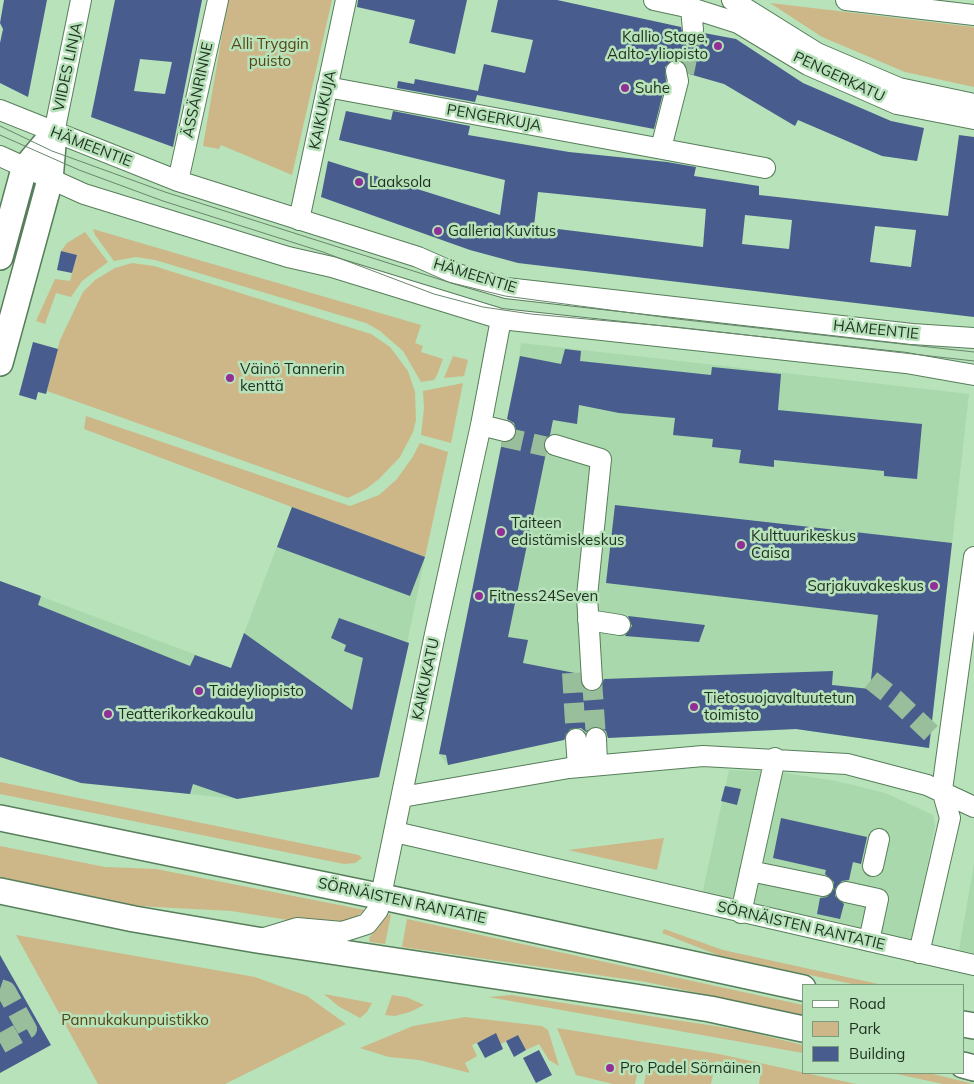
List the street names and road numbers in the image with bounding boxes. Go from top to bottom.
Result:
street label: VIIDES LINJA [50,21,86,113]
street label: ÄSSÄNRINNE [179,41,217,139]
street label: PENGERKATU [790,48,888,106]
street label: KAIKUKUJA [306,69,340,151]
street label: PENGERKUJA [445,101,543,135]
street label: HÄMEENTIE [48,123,134,171]
street label: HÄMEENTIE [431,255,519,297]
street label: HÄMEENTIE [832,317,920,343]
street label: KAIKUKATU [409,636,443,722]
street label: SÖRNÄISTEN RANTATIE [316,874,488,928]
street label: SÖRNÄISTEN RANTATIE [715,898,887,954]

